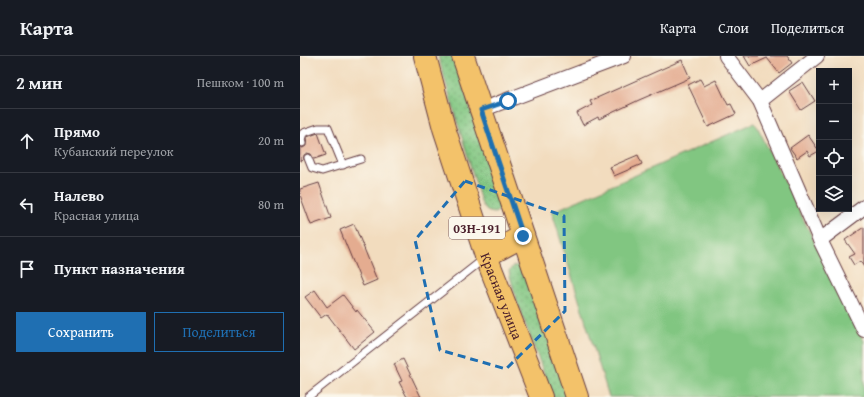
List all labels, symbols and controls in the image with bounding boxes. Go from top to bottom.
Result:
text: Карта [20,14,73,42]
text: Карта [660,18,696,38]
text: Слои [718,18,749,38]
text: Поделиться [771,18,844,38]
map controls [816,68,852,212]
button: + [816,68,852,104]
text: 2 мин [16,70,62,95]
text: Пешком · 100 m [197,73,284,92]
route start [499,92,517,110]
button: − [816,104,852,140]
text: Прямо [54,121,100,142]
icon: ahead [16,130,38,152]
text: 20 m [258,131,284,150]
button: locate [816,140,852,176]
text: Кубанский переулок [54,142,174,161]
button: layers [816,176,852,212]
text: Налево [54,185,104,206]
icon: left [16,194,38,216]
text: 80 m [258,195,284,214]
text: Красная улица [54,206,139,225]
road number: 03Н-191 [449,217,505,239]
route end [514,227,532,245]
street label: Красная улица [476,249,528,343]
icon: arrive [16,258,38,280]
text: Пункт назначения [54,258,185,279]
button: Сохранить [16,312,146,352]
button: Поделиться [154,312,284,352]

